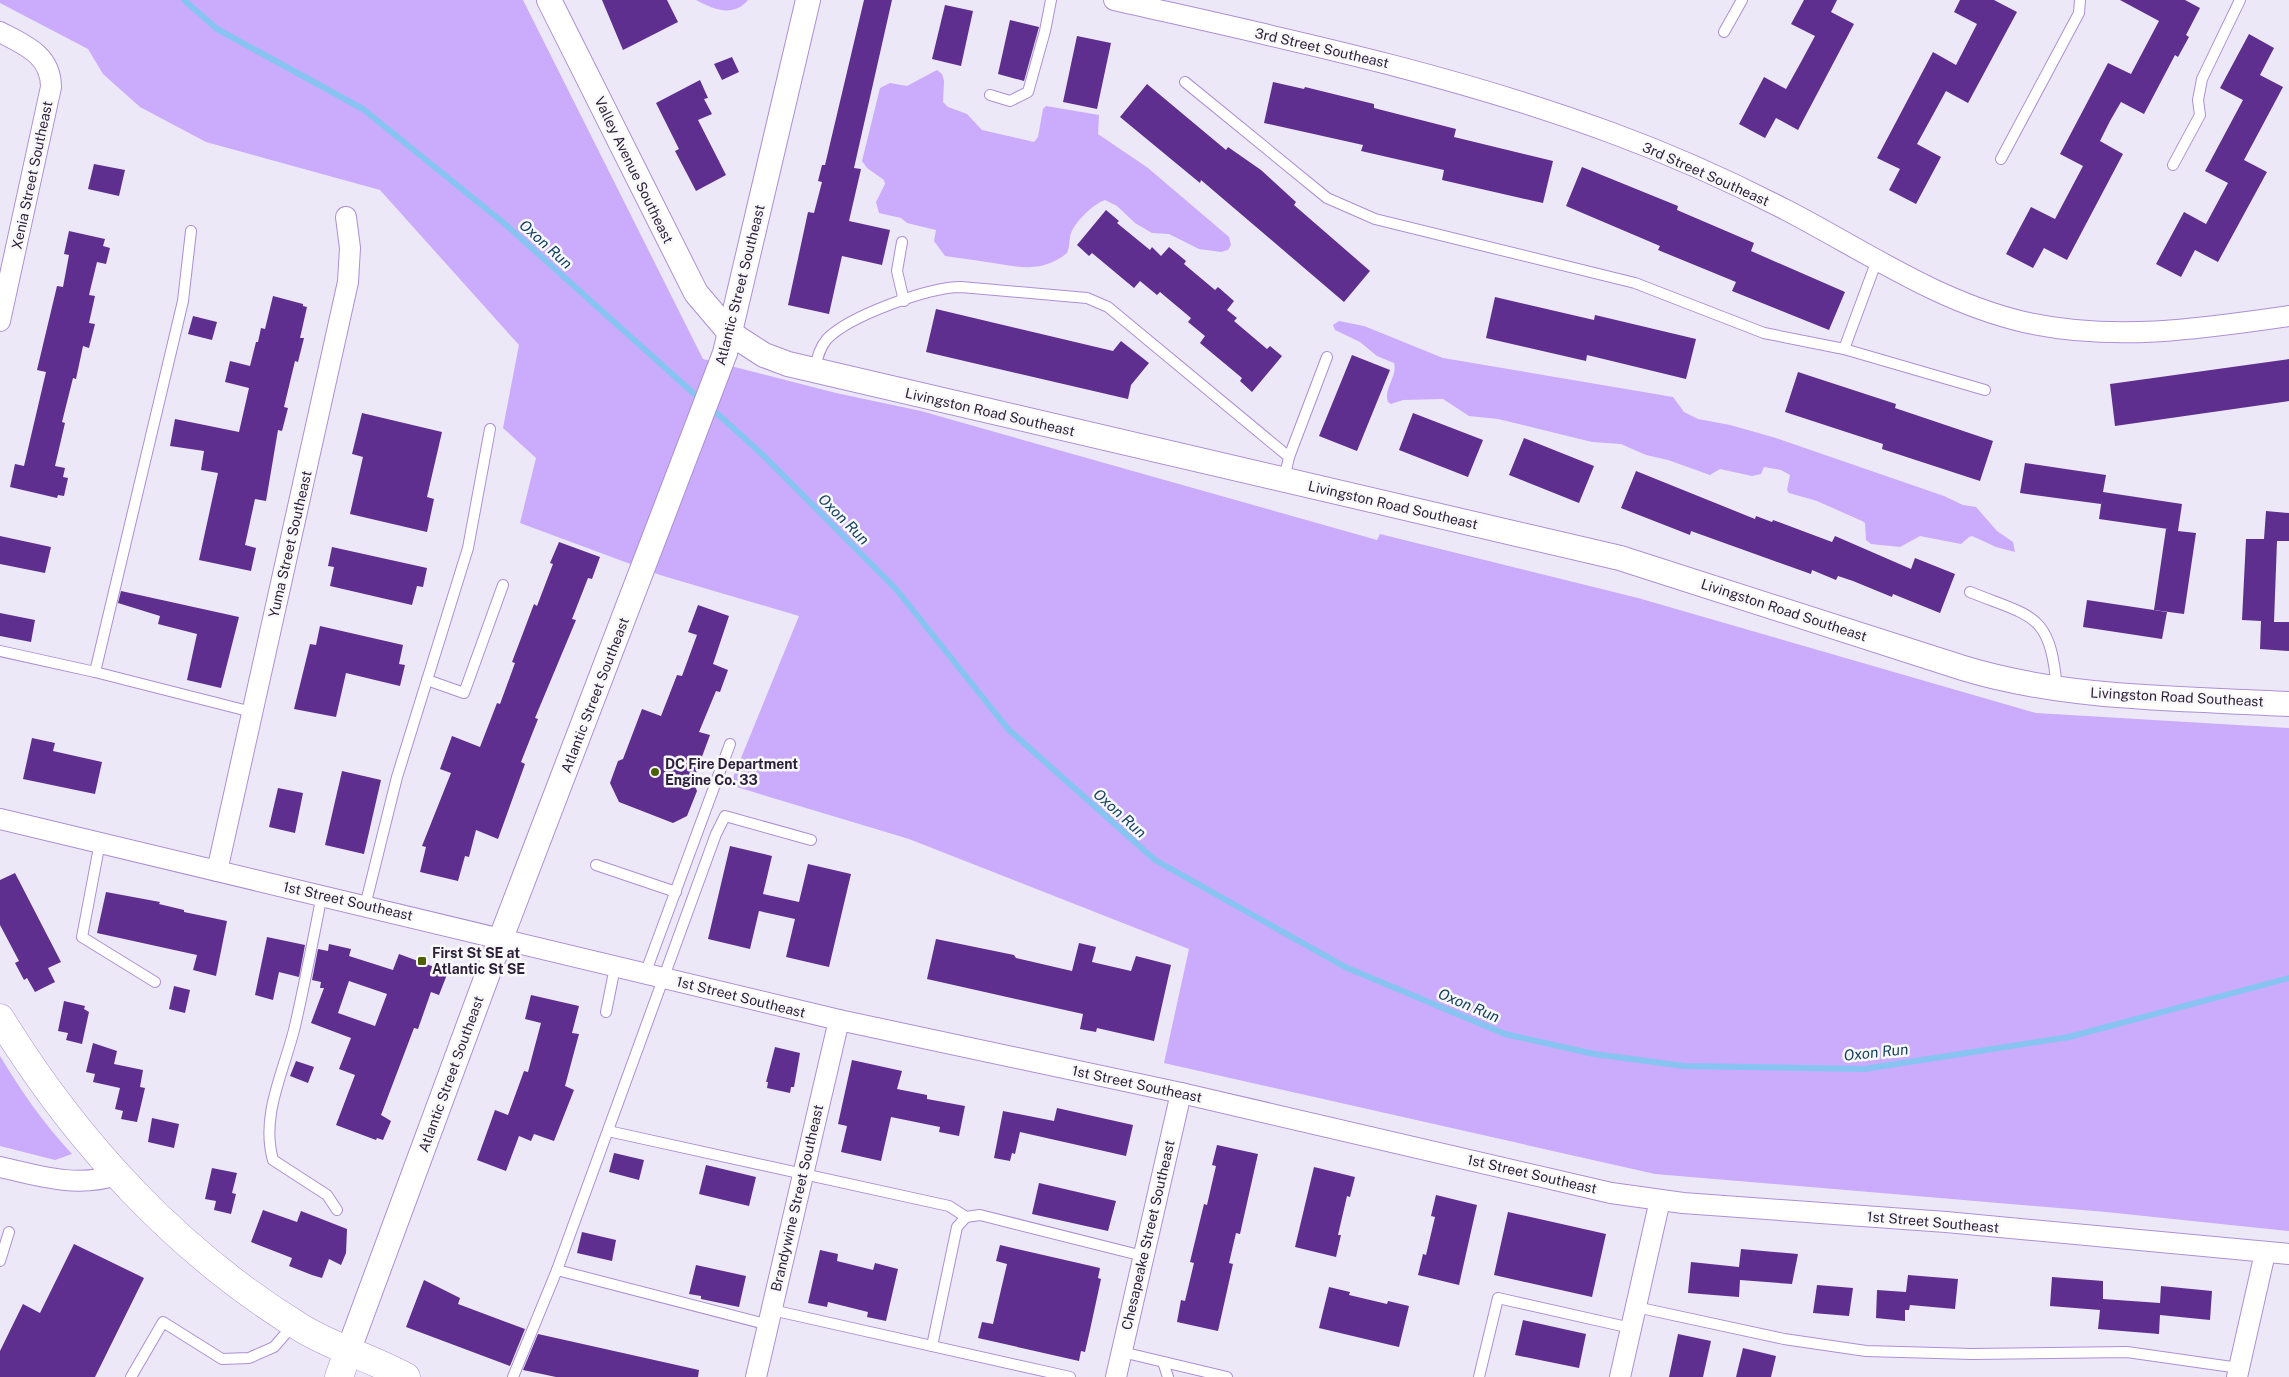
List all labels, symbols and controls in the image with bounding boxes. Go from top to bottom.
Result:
street label: 3rd Street Southeast [1253,25,1391,71]
street label: Valley Avenue Southeast [591,94,677,246]
street label: Xenia Street Southeast [8,99,56,251]
street label: 3rd Street Southeast [1640,139,1772,209]
street label: Atlantic Street Southeast [712,203,768,367]
water label: Oxon Run [516,216,576,272]
street label: Livingston Road Southeast [904,385,1076,439]
street label: Yuma Street Southeast [265,469,315,619]
street label: Livingston Road Southeast [1307,478,1479,532]
water label: Oxon Run [815,490,873,548]
street label: Livingston Road Southeast [1699,576,1869,644]
street label: Atlantic Street Southeast [558,615,632,775]
street label: Livingston Road Southeast [2090,684,2264,710]
place label: DC Fire Department Engine Co. 33 [665,756,798,788]
marker: DC Fire Department Engine Co. 33 [649,766,661,778]
water label: Oxon Run [1090,785,1150,841]
street label: 1st Street Southeast [282,878,414,924]
place label: First St SE at Atlantic St SE [432,945,525,977]
marker: First St SE at Atlantic St SE [416,955,428,967]
street label: 1st Street Southeast [675,973,807,1021]
water label: Oxon Run [1436,985,1502,1025]
street label: Atlantic Street Southeast [415,994,487,1154]
water label: Oxon Run [1843,1040,1909,1064]
street label: 1st Street Southeast [1071,1062,1203,1106]
street label: Brandywine Street Southeast [768,1103,826,1293]
street label: Chesapeake Street Southeast [1118,1139,1178,1331]
street label: 1st Street Southeast [1466,1151,1598,1197]
street label: 1st Street Southeast [1866,1208,2000,1236]

